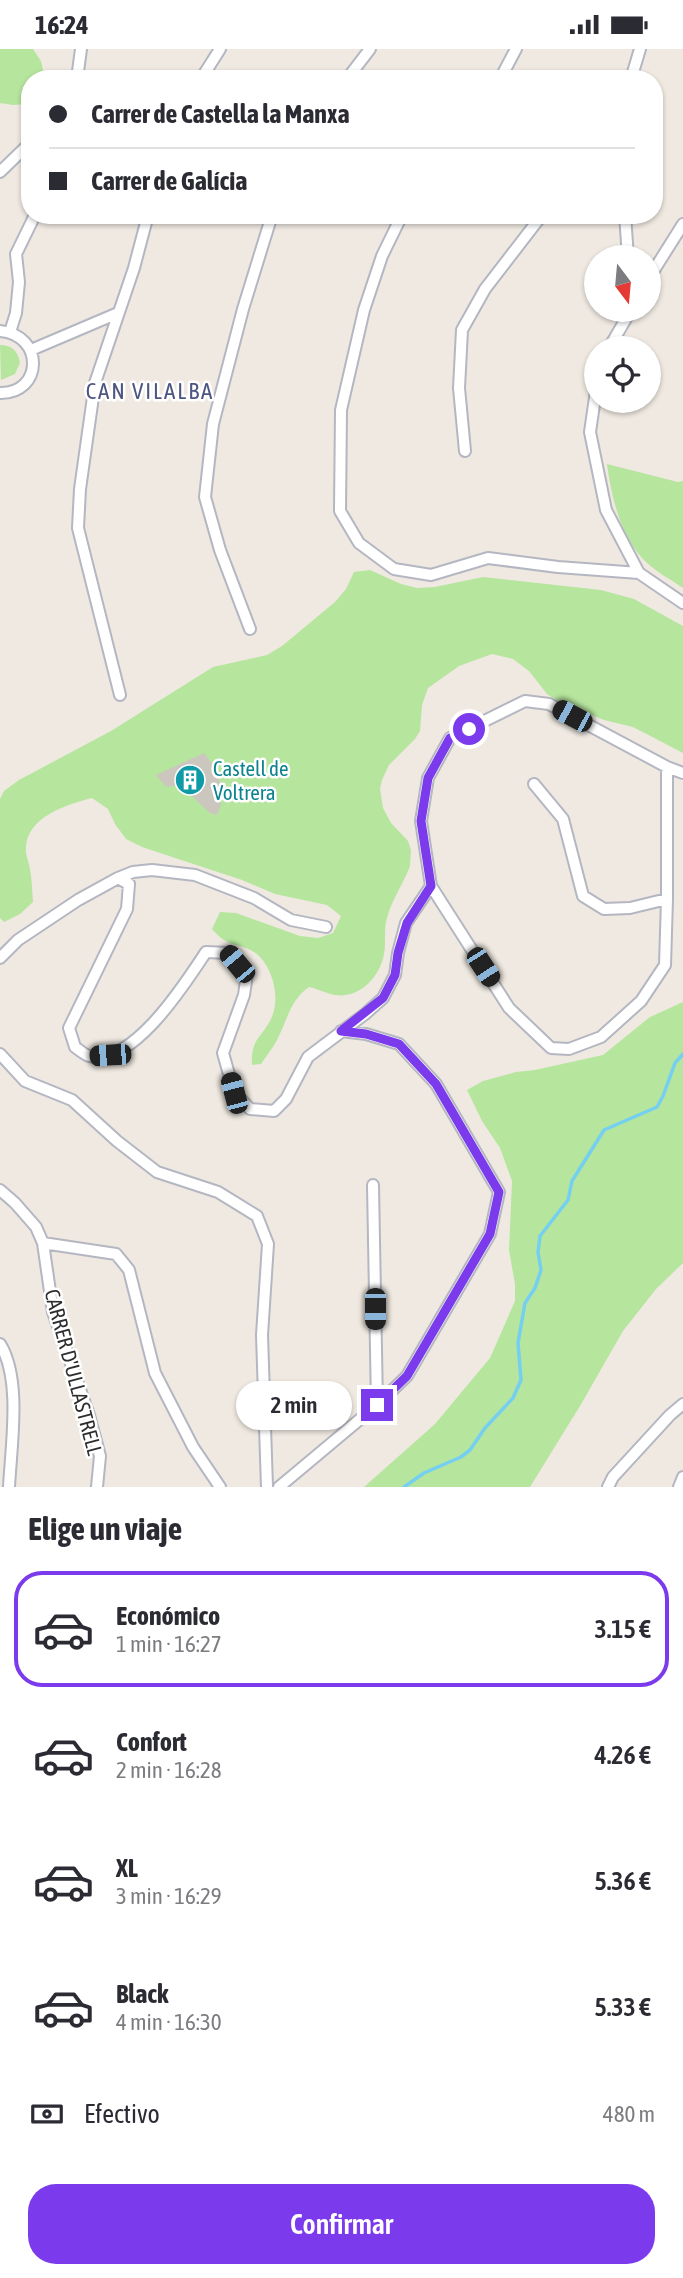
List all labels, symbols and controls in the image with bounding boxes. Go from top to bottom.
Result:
text: 16:24 [35,10,89,40]
text: Carrer de Castella la Manxa [91,99,350,129]
text: Carrer de Galícia [91,166,247,196]
north arrow [584,245,662,322]
map controls [584,245,661,413]
button: locate [584,336,661,413]
district label: CAN VILALBA [86,378,214,404]
car [549,697,596,735]
route start [453,713,485,745]
place label: Castell de Voltrera [213,756,289,804]
building icon: Castell de Voltrera [173,763,207,797]
car [216,941,259,987]
car [463,944,504,990]
car [89,1043,132,1067]
car [219,1070,250,1116]
street label: CARRER D'ULLASTRELL [40,1286,108,1458]
car [365,1288,386,1330]
callout: 2 min [237,1381,352,1429]
route end [361,1389,393,1421]
text: 2 min [271,1392,317,1418]
text: Elige un viaje [28,1510,182,1547]
icon: car [32,1598,95,1661]
text: Económico [116,1601,220,1631]
text: 3.15 € [594,1614,651,1644]
text: 1 min · 16:27 [116,1631,222,1657]
icon: car [32,1724,95,1787]
text: Confort [116,1727,187,1757]
text: 4.26 € [594,1740,651,1770]
text: 2 min · 16:28 [116,1757,222,1783]
icon: car [32,1850,95,1913]
text: XL [116,1853,138,1883]
text: 5.36 € [594,1866,651,1896]
text: 3 min · 16:29 [116,1883,222,1909]
icon: car [32,1976,95,2039]
text: Black [116,1979,168,2009]
text: 5.33 € [594,1992,651,2022]
text: 4 min · 16:30 [116,2009,222,2035]
icon: cash [28,2095,66,2133]
text: Efectivo [84,2099,160,2129]
text: 480 m [603,2101,655,2127]
button: Confirmar [28,2184,655,2264]

